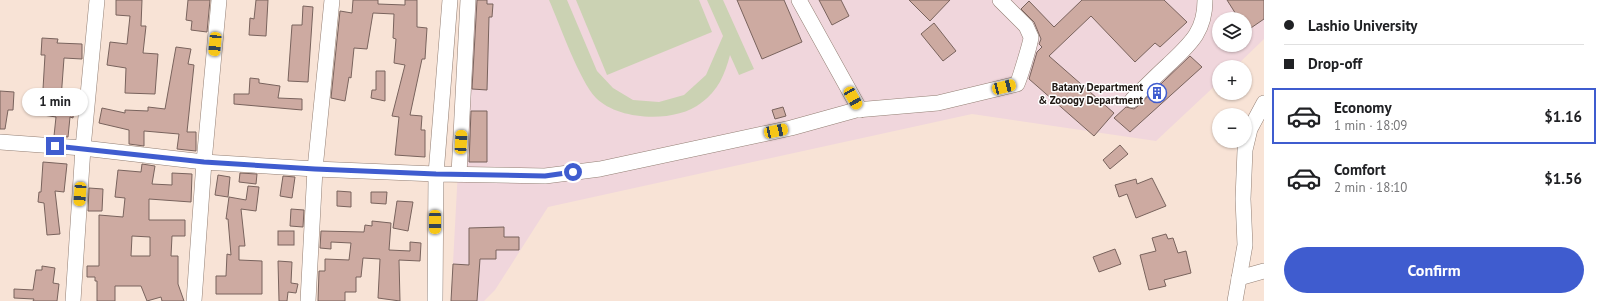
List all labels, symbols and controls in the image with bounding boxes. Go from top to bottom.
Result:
map controls [1212,12,1252,148]
button: layers [1212,12,1252,52]
text: Lashio University [1308,16,1418,35]
car [208,32,222,56]
text: Drop-off [1308,54,1362,73]
button: + [1212,60,1252,100]
car [991,78,1017,96]
place label: Batany Department & Zooogy Department [1038,80,1143,107]
building icon: Batany Department & Zooogy Department [1146,82,1168,104]
car [842,85,864,111]
callout: 1 min [22,88,88,116]
text: 1 min [39,93,71,110]
icon: car [1286,98,1322,134]
text: Economy [1334,98,1392,117]
text: $1.16 [1544,107,1582,126]
button: − [1212,108,1252,148]
text: 1 min · 18:09 [1334,117,1407,134]
car [763,123,789,139]
car [454,130,468,154]
route end [46,137,64,155]
icon: car [1286,160,1322,196]
text: Comfort [1334,160,1386,179]
route start [564,163,582,181]
text: $1.56 [1544,169,1582,188]
text: 2 min · 18:10 [1334,179,1407,196]
car [73,182,87,206]
car [429,210,441,234]
button: Confirm [1284,247,1584,293]

